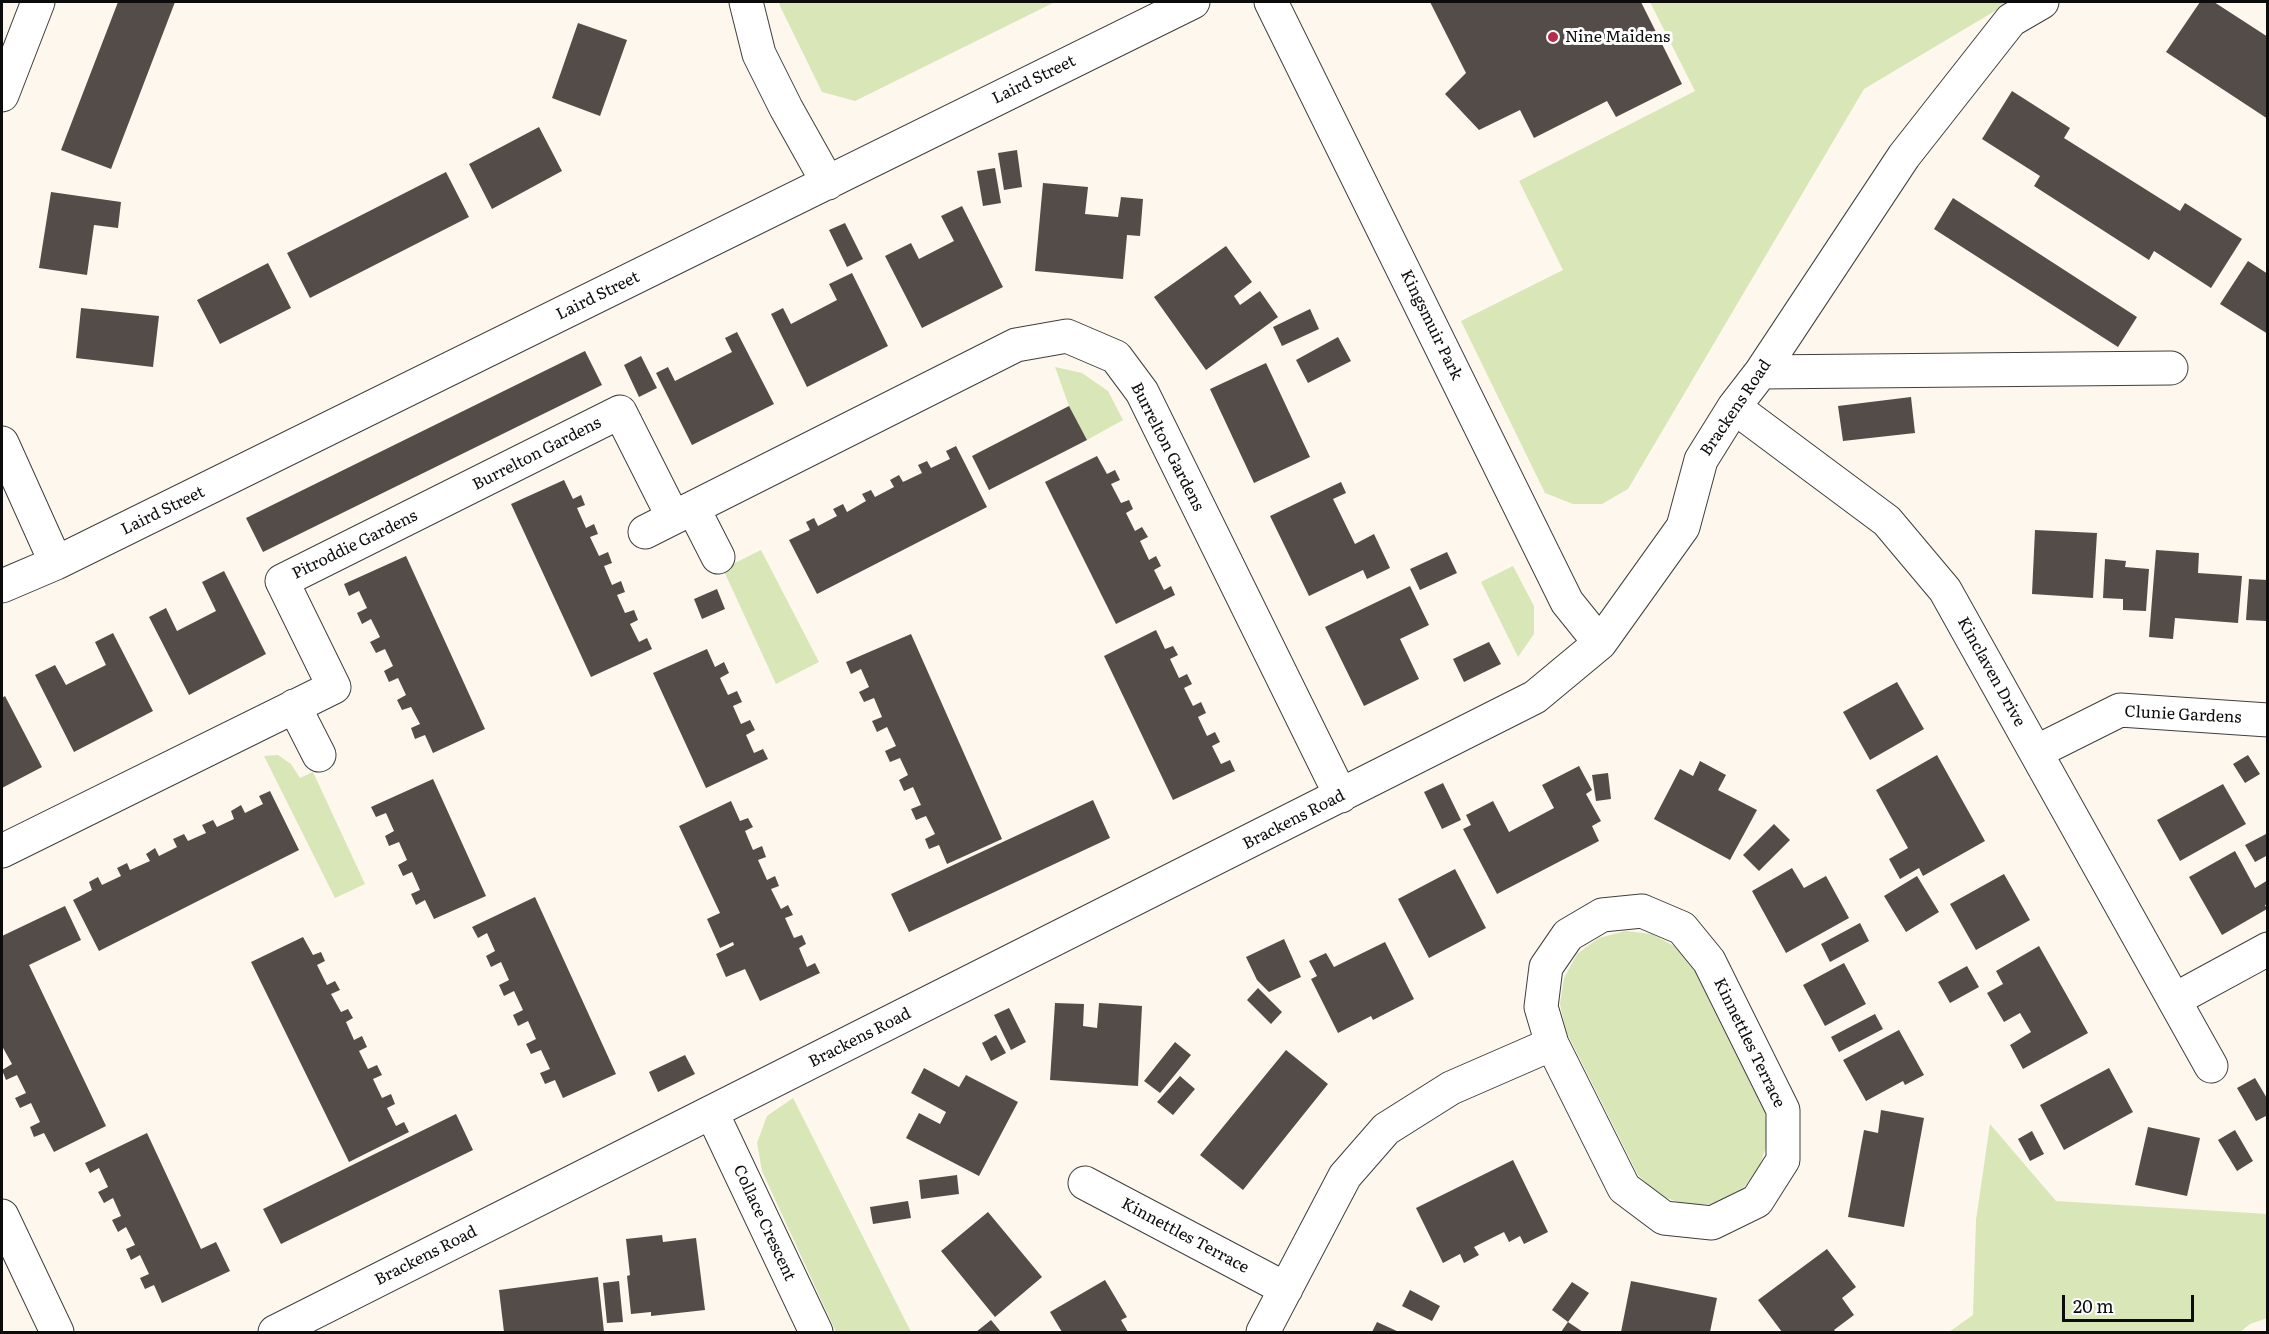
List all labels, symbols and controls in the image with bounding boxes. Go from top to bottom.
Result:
place label: Nine Maidens [1565,27,1670,47]
marker: Nine Maidens [1546,30,1560,44]
street label: Laird Street [989,52,1079,108]
street label: Kingsmuir Park [1396,267,1466,383]
street label: Laird Street [553,268,643,324]
street label: Brackens Road [1697,356,1775,460]
street label: Burrelton Gardens [1126,380,1208,514]
street label: Burrelton Gardens [470,413,604,495]
street label: Laird Street [118,483,208,539]
street label: Pitroddie Gardens [289,506,421,584]
street label: Kinclaven Drive [1953,614,2029,730]
street label: Clunie Gardens [2124,702,2242,728]
street label: Brackens Road [1240,786,1348,854]
street label: Kinnettles Terrace [1709,975,1789,1111]
street label: Brackens Road [806,1004,914,1072]
street label: Collace Crescent [729,1162,799,1284]
street label: Kinnettles Terrace [1118,1194,1252,1278]
street label: Brackens Road [372,1222,480,1290]
scale bar [2065,1283,2197,1321]
text: 20 m [2073,1292,2114,1319]

